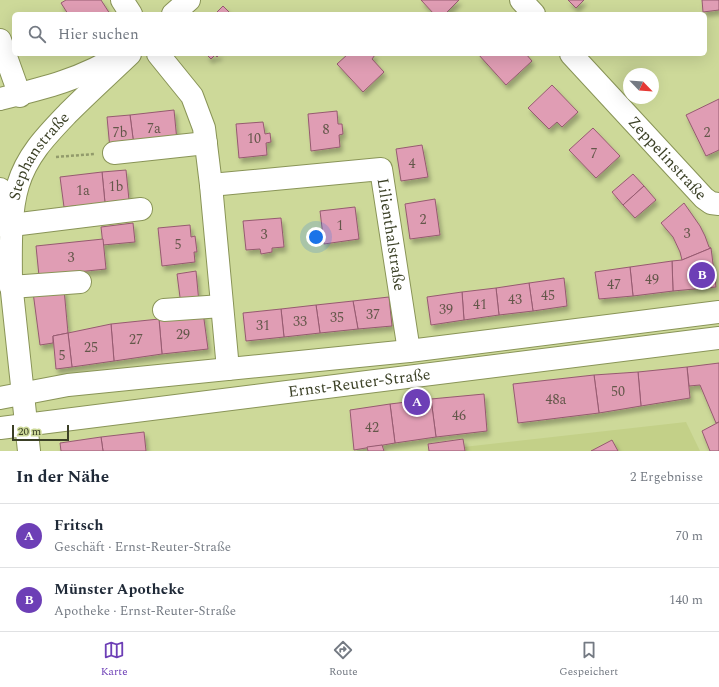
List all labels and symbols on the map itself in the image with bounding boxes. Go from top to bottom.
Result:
north arrow [623,68,659,104]
street label: Stephanstraße [3,106,75,203]
street label: Zeppelinstraße [622,111,713,206]
house number: 7a [147,118,161,139]
house number: 8 [323,119,330,140]
house number: 7b [113,122,128,143]
house number: 2 [704,122,711,143]
house number: 10 [247,128,261,149]
house number: 7 [591,143,598,164]
house number: 4 [409,153,416,174]
house number: 1b [109,176,124,197]
street label: Lilienthalstraße [371,176,412,292]
house number: 1a [76,180,90,201]
house number: 2 [420,209,427,230]
house number: 1 [337,215,344,236]
house number: 3 [684,223,691,244]
house number: 3 [261,224,268,245]
your location [306,227,326,247]
house number: 5 [175,234,182,255]
house number: 3 [68,247,75,268]
pin: B [689,260,715,290]
house number: 49 [645,269,659,290]
house number: 47 [607,274,621,295]
house number: 45 [541,285,555,306]
house number: 43 [508,289,522,310]
house number: 41 [473,294,487,315]
house number: 39 [439,299,453,320]
house number: 37 [366,304,380,325]
house number: 35 [330,307,344,328]
house number: 33 [293,311,307,332]
house number: 31 [256,315,270,336]
house number: 29 [176,324,190,345]
house number: 27 [129,329,143,350]
house number: 25 [84,337,98,358]
house number: 5 [59,345,66,366]
street label: Ernst-Reuter-Straße [287,362,432,404]
house number: 50 [611,381,625,402]
pin: A [404,387,430,417]
house number: 48a [546,389,567,410]
house number: 46 [452,405,466,426]
house number: 42 [365,417,379,438]
scale bar [12,423,69,442]

